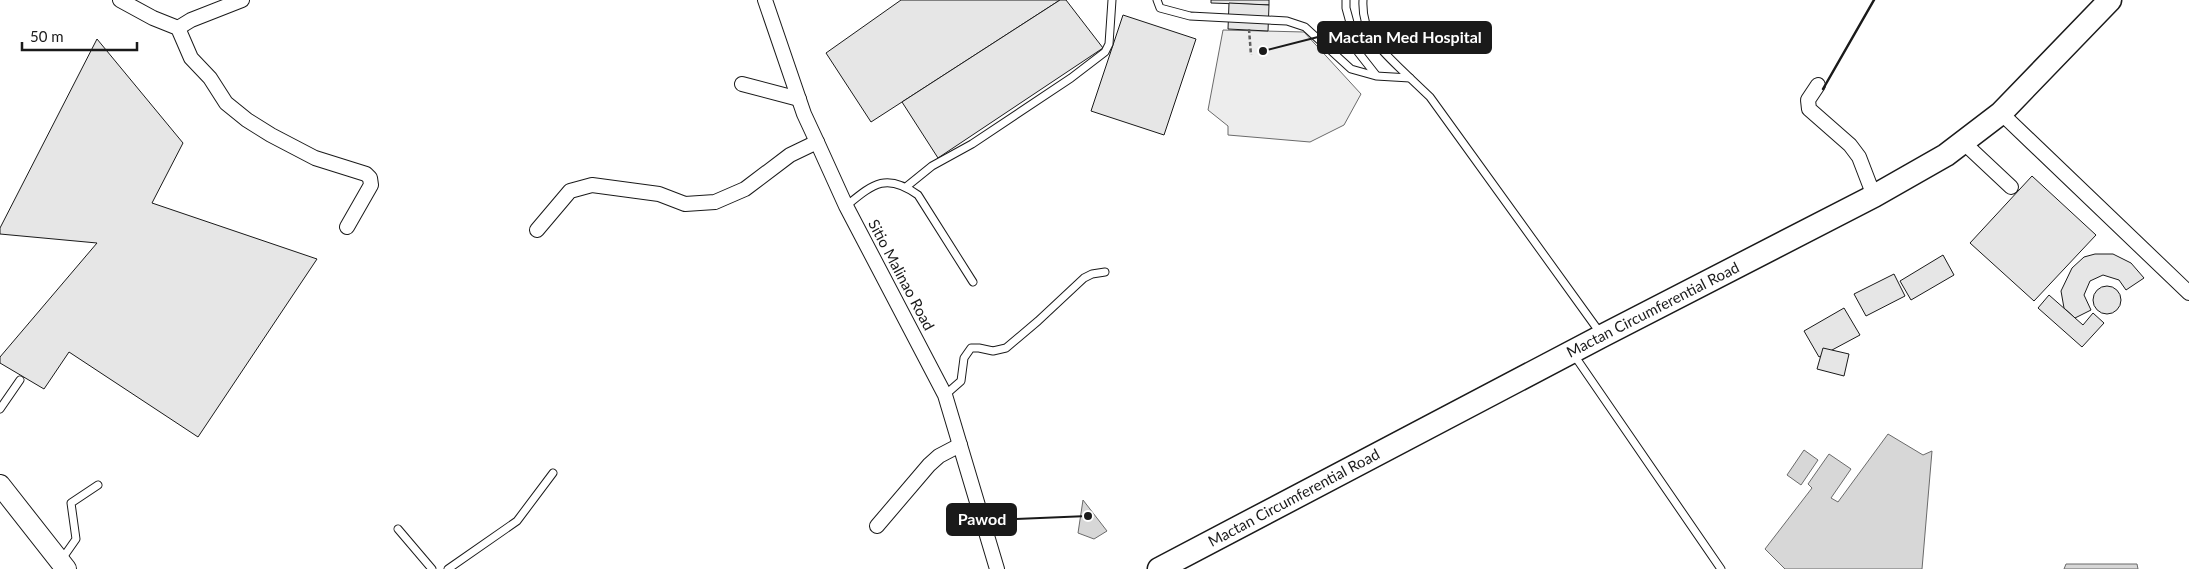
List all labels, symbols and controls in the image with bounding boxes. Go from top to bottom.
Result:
scale bar [22,20,138,52]
callout: Mactan Med Hospital [1318,22,1491,53]
text: 50 m [30,27,64,45]
text: Mactan Med Hospital [1328,27,1482,46]
street label: Sitio Malinao Road [865,216,939,333]
street label: Mactan Circumferential Road [1563,258,1742,361]
street label: Mactan Circumferential Road [1205,444,1382,550]
callout: Pawod [947,504,1016,535]
text: Pawod [958,509,1006,528]

